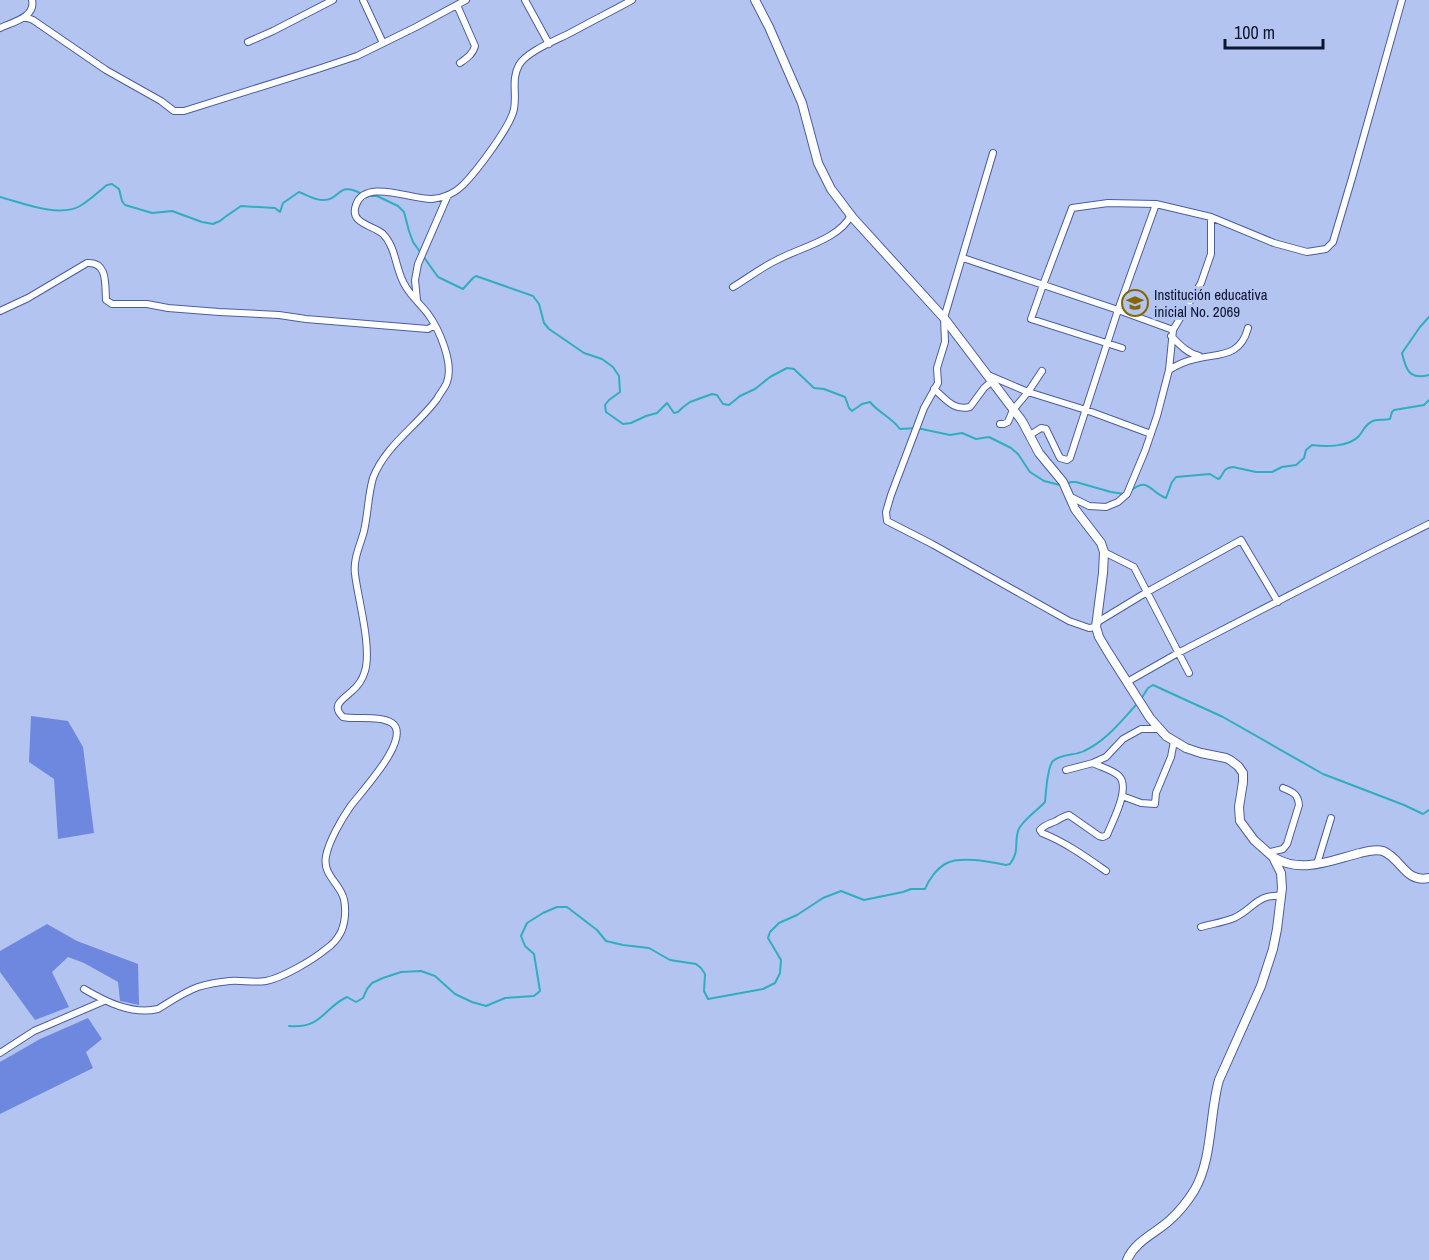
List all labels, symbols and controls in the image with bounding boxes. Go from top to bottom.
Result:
scale bar [1225,12,1322,50]
text: 100 m [1234,20,1275,45]
place label: Institución educativa inicial No. 2069 [1154,284,1268,322]
school or university icon: Institución educativa inicial No. 2069 [1120,288,1150,318]

